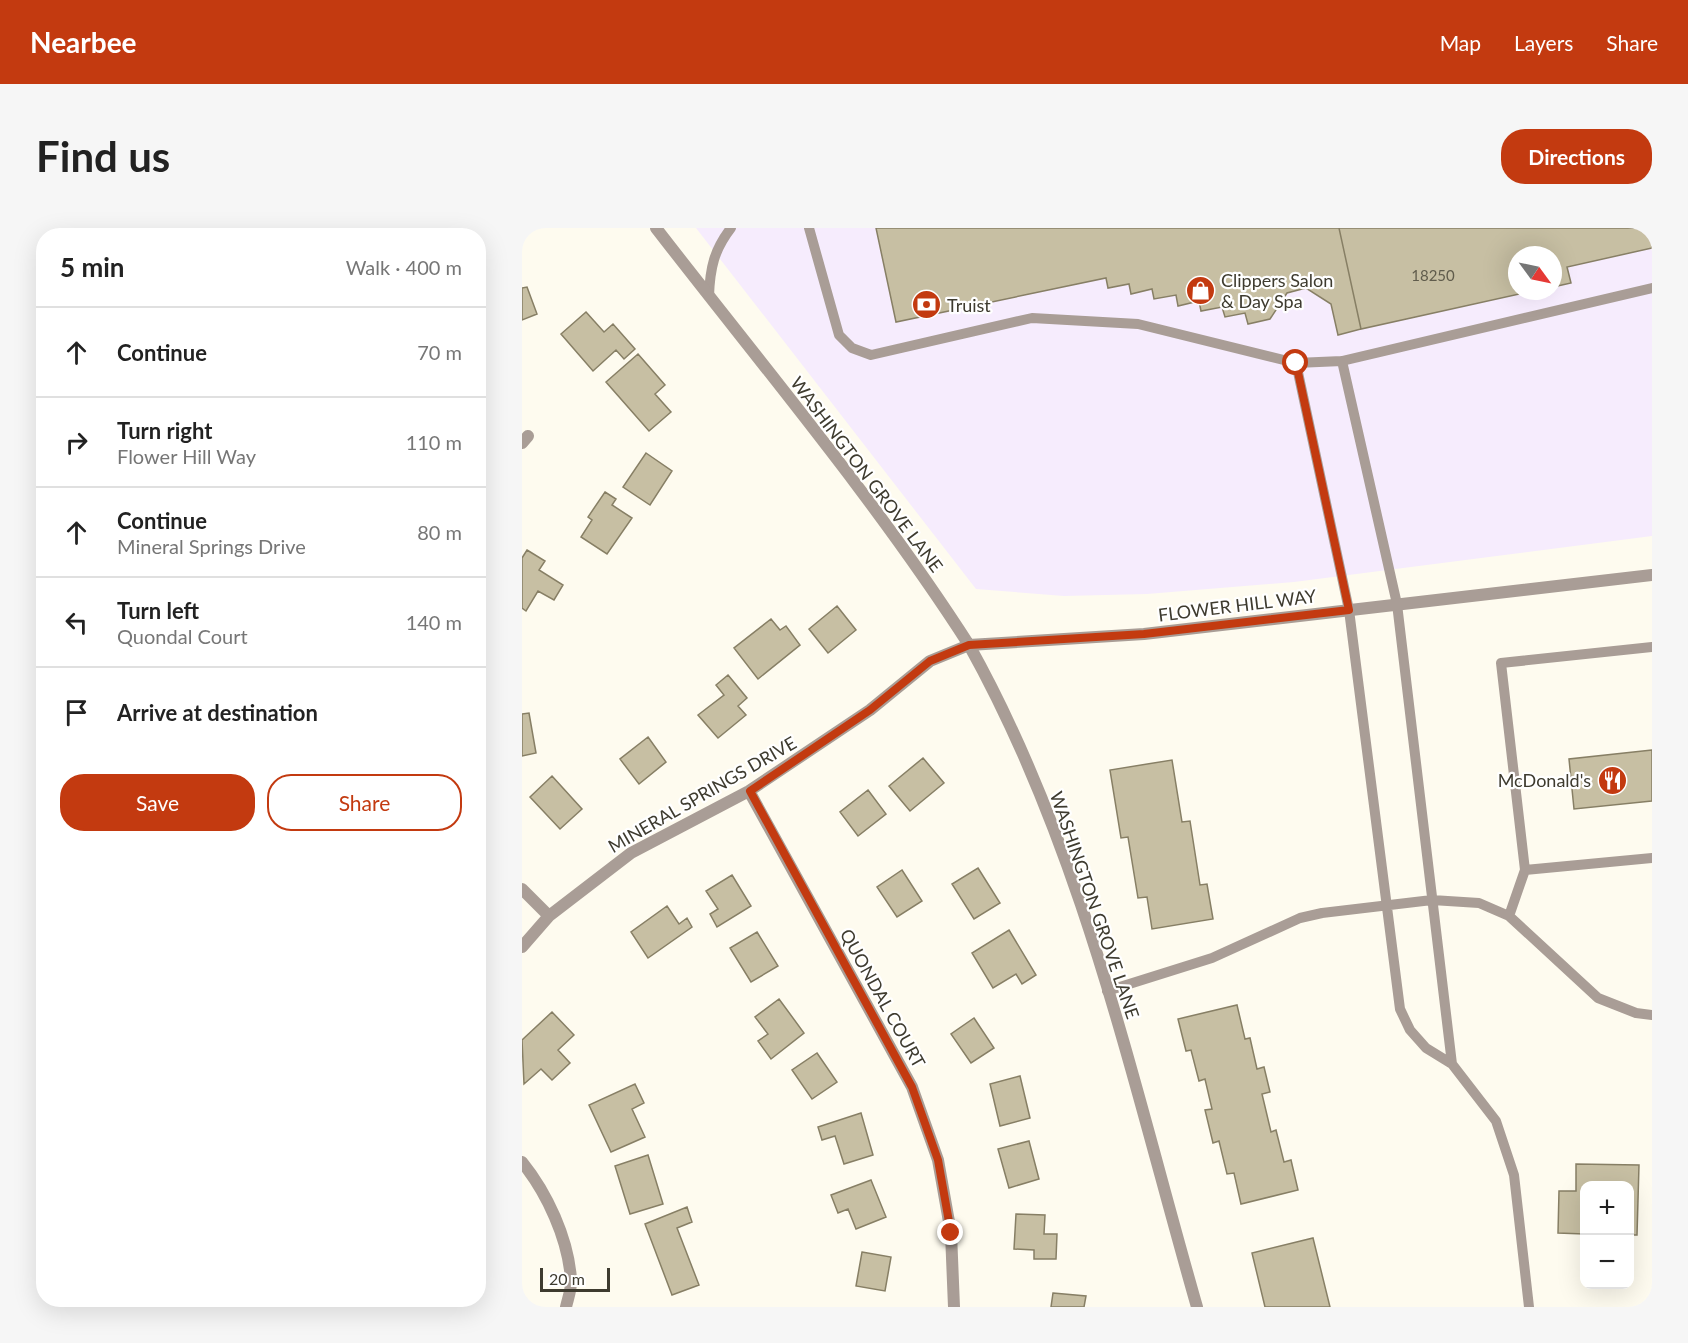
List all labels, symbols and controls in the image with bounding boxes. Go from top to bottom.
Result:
text: Nearbee [30,25,137,59]
text: Map [1440,30,1481,55]
text: Layers [1514,30,1573,55]
text: Share [1606,30,1658,55]
button: Directions [1501,129,1652,184]
text: Find us [36,131,170,181]
north arrow [1508,246,1562,300]
text: 5 min [60,251,124,283]
text: Walk · 400 m [346,255,462,279]
house number: 18250 [1411,266,1455,284]
place label: Clippers Salon & Day Spa [1221,269,1333,312]
shop icon: Clippers Salon & Day Spa [1184,274,1216,306]
bank icon: Truist [910,289,942,321]
place label: Truist [947,294,991,316]
icon: ahead [60,336,93,369]
text: Continue [117,339,207,366]
text: 70 m [417,340,462,364]
route start [1282,349,1308,375]
street label: WASHINGTON GROVE LANE [786,372,948,576]
text: Turn right [117,417,212,444]
icon: right [60,426,93,459]
text: 110 m [406,430,462,454]
text: Flower Hill Way [117,444,256,468]
text: Continue [117,507,207,534]
icon: ahead [60,516,93,549]
text: 80 m [417,520,462,544]
text: Mineral Springs Drive [117,534,306,558]
street label: FLOWER HILL WAY [1157,584,1318,626]
text: Turn left [117,597,199,624]
icon: left [60,606,93,639]
text: 140 m [406,610,462,634]
text: Quondal Court [117,624,248,648]
icon: arrive [60,696,93,729]
text: Arrive at destination [117,699,318,726]
street label: MINERAL SPRINGS DRIVE [604,731,800,857]
restaurant icon: McDonald's [1596,764,1628,796]
place label: McDonald's [1498,769,1591,791]
button: Save [60,774,255,831]
button: Share [267,774,462,831]
street label: WASHINGTON GROVE LANE [1046,788,1144,1022]
street label: QUONDAL COURT [836,925,931,1072]
map controls [1580,1181,1634,1289]
button: + [1580,1181,1634,1235]
route end [937,1219,963,1245]
button: − [1580,1235,1634,1289]
scale bar [540,1265,610,1292]
text: 20 m [549,1269,585,1288]

